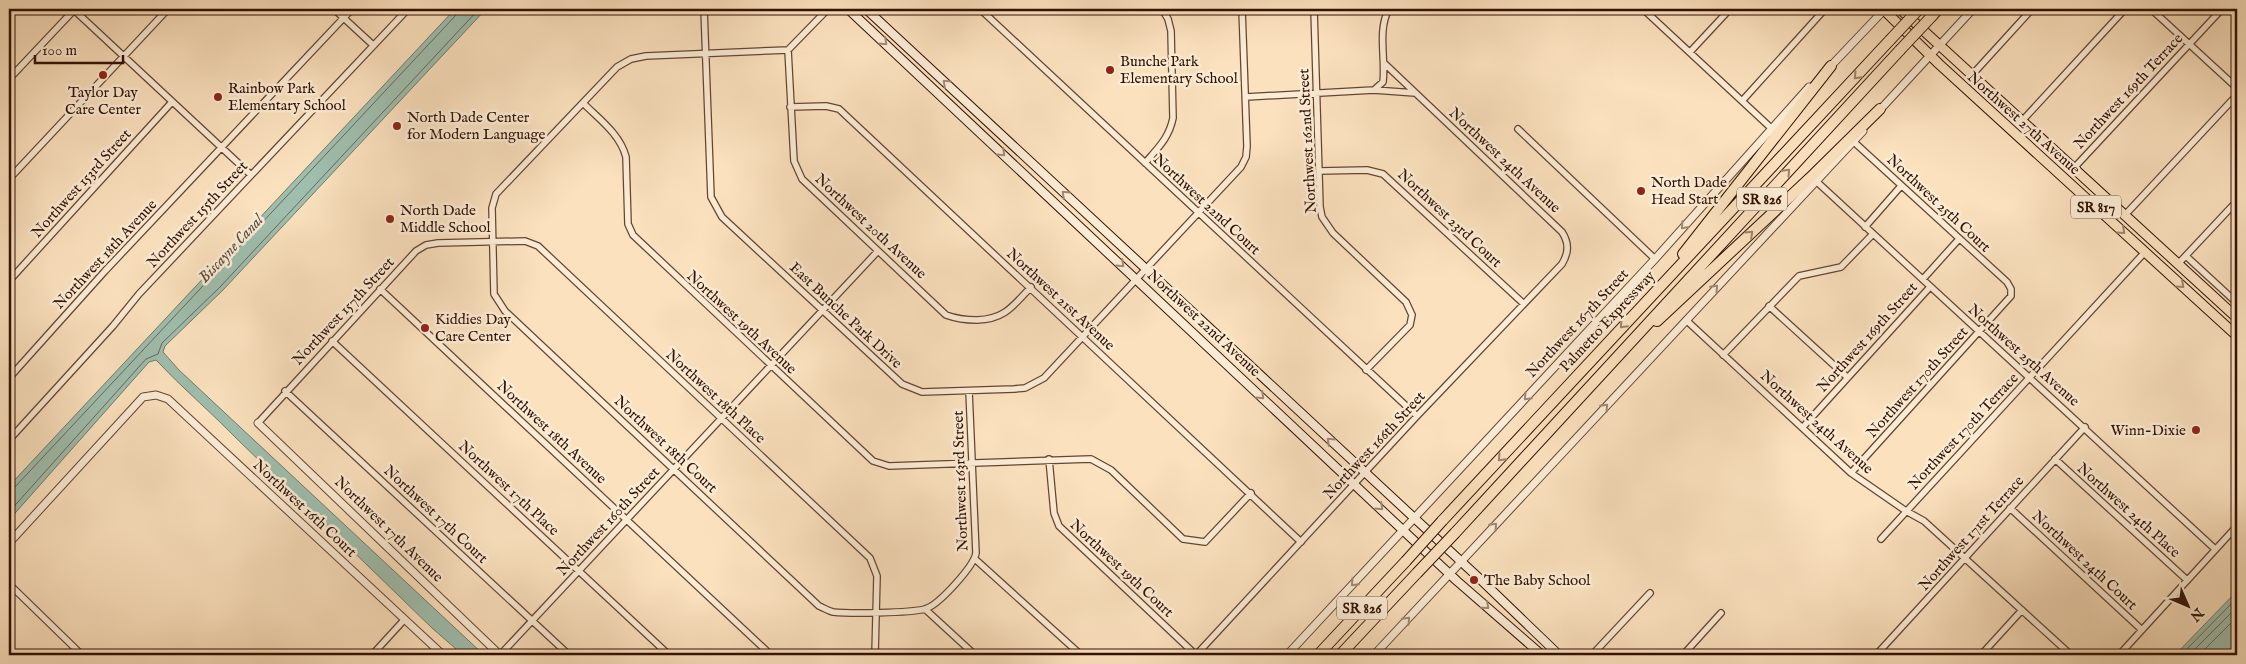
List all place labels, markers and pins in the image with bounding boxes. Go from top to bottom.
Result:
place label: Bunche Park Elementary School [1120,52,1239,88]
marker: Bunche Park Elementary School [1104,64,1116,76]
marker: Taylor Day Care Center [97,69,109,81]
place label: Rainbow Park Elementary School [228,79,347,115]
place label: Taylor Day Care Center [65,83,141,119]
marker: Rainbow Park Elementary School [212,91,224,103]
place label: North Dade Center for Modern Language [407,108,546,144]
marker: North Dade Center for Modern Language [391,120,403,132]
place label: North Dade Head Start [1651,173,1727,209]
marker: North Dade Head Start [1635,185,1647,197]
place label: North Dade Middle School [400,201,491,237]
marker: North Dade Middle School [384,213,396,225]
place label: Kiddies Day Care Center [435,310,512,346]
marker: Kiddies Day Care Center [419,322,431,334]
place label: Winn-Dixie [2111,421,2186,440]
marker: Winn-Dixie [2190,424,2202,436]
place label: The Baby School [1484,571,1591,590]
marker: The Baby School [1468,574,1480,586]

